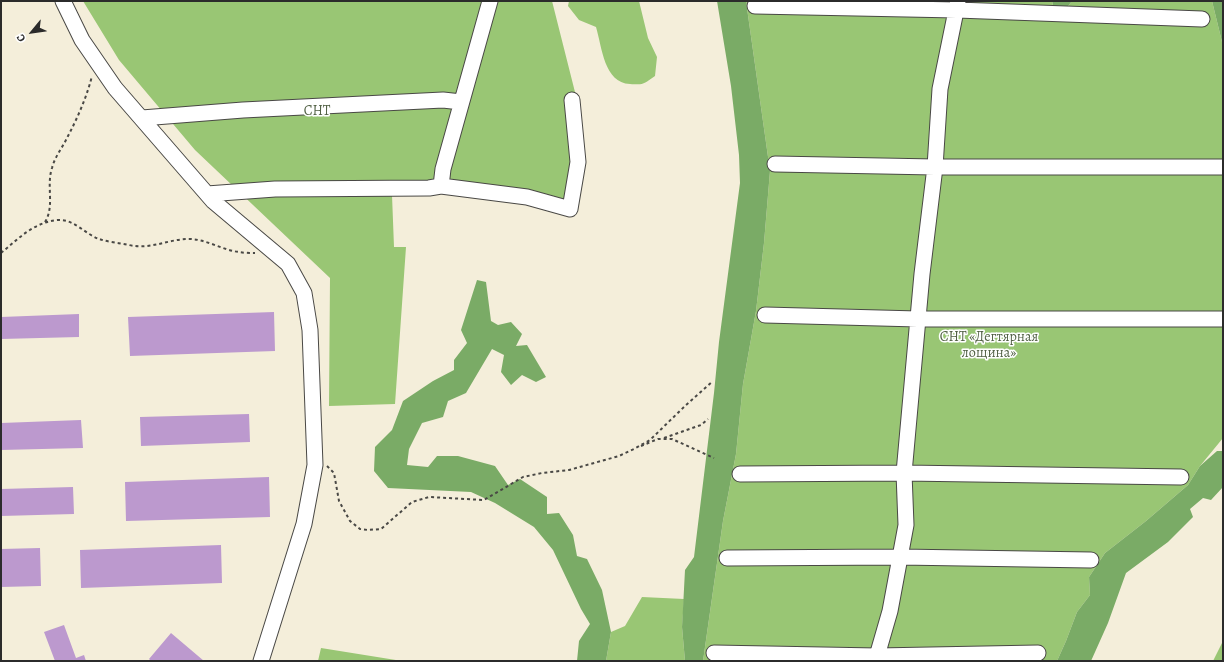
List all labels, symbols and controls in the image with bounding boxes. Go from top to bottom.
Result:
north arrow [12,12,52,52]
text: С [13,31,29,45]
park label: СНТ [304,104,330,120]
park label: СНТ «Дегтярная лощина» [940,330,1038,362]

